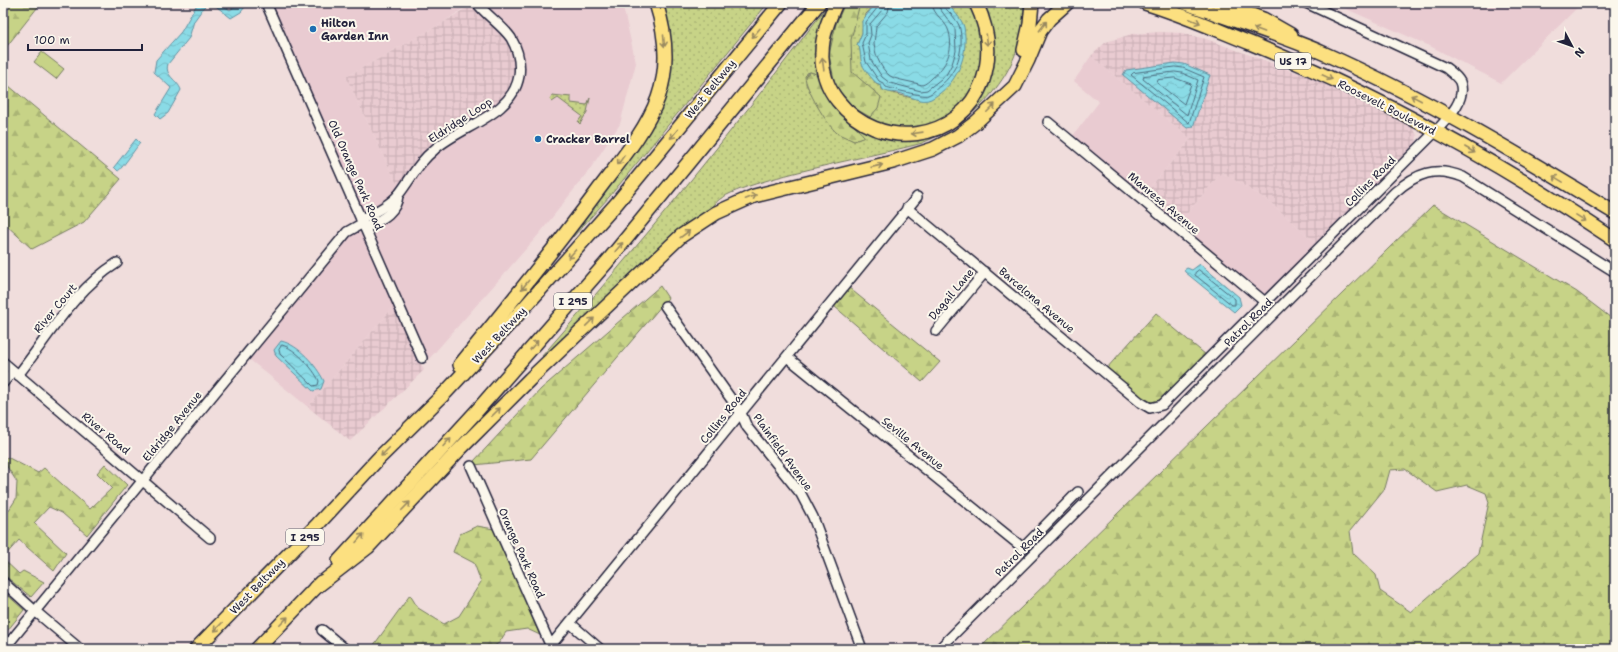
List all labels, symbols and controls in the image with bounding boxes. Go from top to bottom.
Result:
place label: Hilton Garden Inn [321,16,389,44]
one-way arrow [1189,17,1201,25]
one-way arrow [1039,21,1048,32]
marker: Hilton Garden Inn [308,24,318,34]
one-way arrow [1253,25,1265,33]
scale bar [28,26,142,52]
north arrow [1552,26,1592,66]
one-way arrow [752,28,761,38]
text: 100 m [34,32,70,48]
one-way arrow [983,33,991,46]
one-way arrow [661,34,668,47]
text: N [1570,44,1588,61]
road number: US 17 [1275,53,1311,69]
street label: West Beltway [682,56,739,122]
one-way arrow [819,58,827,71]
one-way arrow [1321,74,1333,81]
street label: Roosevelt Boulevard [1335,76,1438,139]
street label: Eldridge Loop [425,94,495,147]
one-way arrow [1410,94,1422,101]
one-way arrow [986,103,996,113]
street label: Old Orange Park Road [324,118,387,233]
one-way arrow [669,128,678,139]
one-way arrow [911,129,924,137]
place label: Cracker Barrel [546,132,630,147]
marker: Cracker Barrel [533,134,543,144]
one-way arrow [1464,147,1476,155]
street label: Collins Road [1342,153,1399,210]
one-way arrow [617,154,625,165]
one-way arrow [871,161,884,169]
street label: Manresa Avenue [1125,169,1203,238]
one-way arrow [1552,174,1564,182]
one-way arrow [745,193,757,201]
one-way arrow [1575,214,1587,222]
one-way arrow [679,229,690,238]
one-way arrow [614,242,623,252]
one-way arrow [567,249,576,259]
street label: Barcelona Avenue [995,264,1078,337]
street label: Dagail Lane [925,265,977,323]
street label: River Court [30,280,81,336]
one-way arrow [520,280,529,291]
road number: I 295 [554,293,592,309]
street label: Patrol Road [1221,295,1276,350]
street label: West Beltway [469,304,530,367]
one-way arrow [585,317,595,327]
one-way arrow [529,341,538,351]
street label: Collins Road [697,386,750,447]
street label: Eldridge Avenue [139,388,206,465]
one-way arrow [491,408,501,418]
street label: River Road [78,409,133,458]
street label: Plainfield Avenue [749,411,816,494]
street label: Seville Avenue [878,414,947,473]
one-way arrow [443,437,452,448]
one-way arrow [380,447,390,457]
one-way arrow [401,501,411,511]
street label: Orange Park Road [495,506,548,601]
street label: Patrol Road [992,525,1047,580]
road number: I 295 [286,529,324,545]
one-way arrow [355,533,364,544]
street label: West Beltway [227,555,288,618]
one-way arrow [279,616,289,626]
one-way arrow [213,622,223,632]

